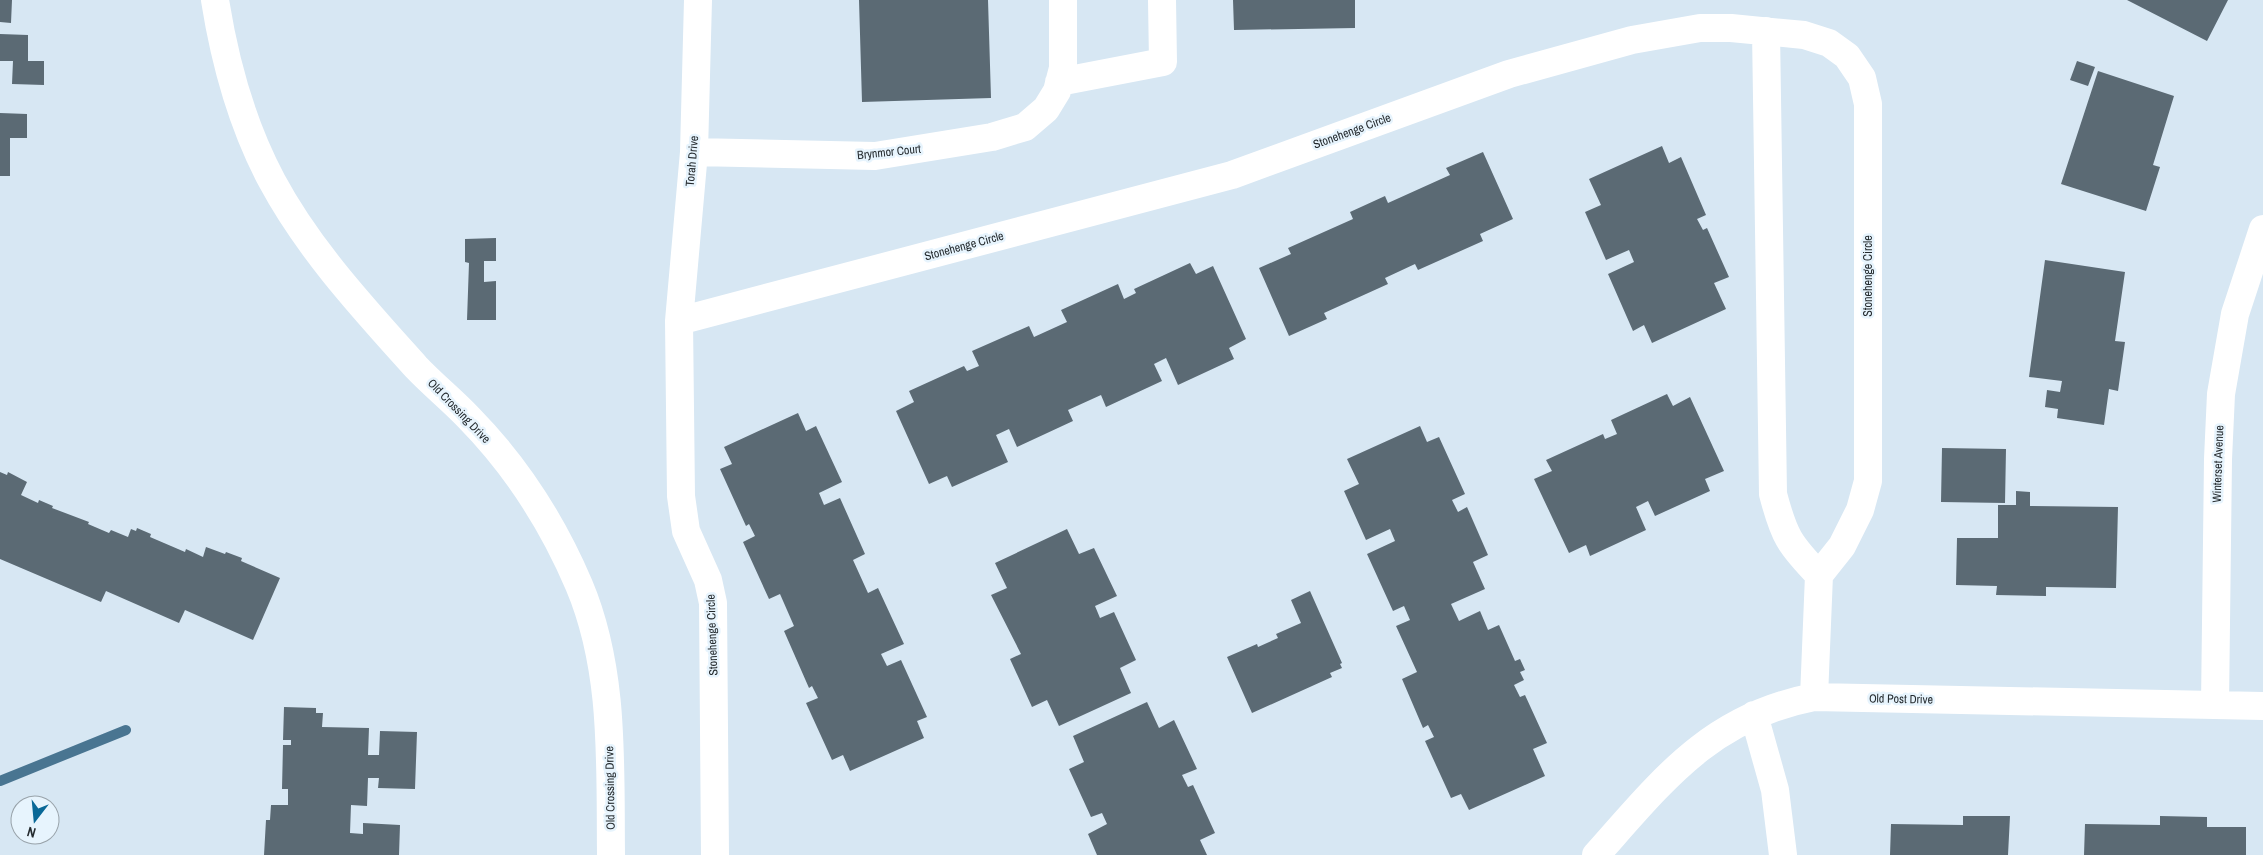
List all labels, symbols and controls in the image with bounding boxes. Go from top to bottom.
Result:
street label: Stonehenge Circle [1311,110,1393,152]
street label: Torah Drive [682,135,702,187]
street label: Brynmor Court [856,141,922,163]
street label: Stonehenge Circle [923,228,1005,264]
street label: Stonehenge Circle [1860,235,1876,317]
street label: Old Crossing Drive [424,375,494,447]
street label: Winterset Avenue [2209,425,2227,503]
street label: Stonehenge Circle [703,594,721,676]
street label: Old Post Drive [1869,690,1933,708]
street label: Old Crossing Drive [601,746,619,830]
north arrow [10,795,60,845]
text: N [25,823,38,842]

